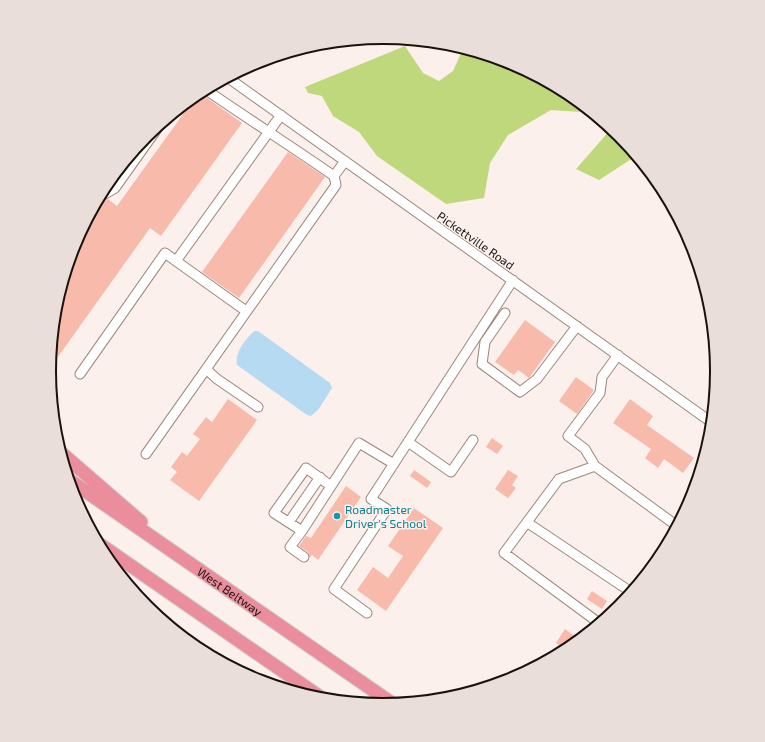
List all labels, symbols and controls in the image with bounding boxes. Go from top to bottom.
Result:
street label: Pickettville Road [435,208,517,272]
place label: Roadmaster Driver's School [345,502,427,530]
marker: Roadmaster Driver's School [332,511,342,521]
street label: West Beltway [195,564,266,619]

